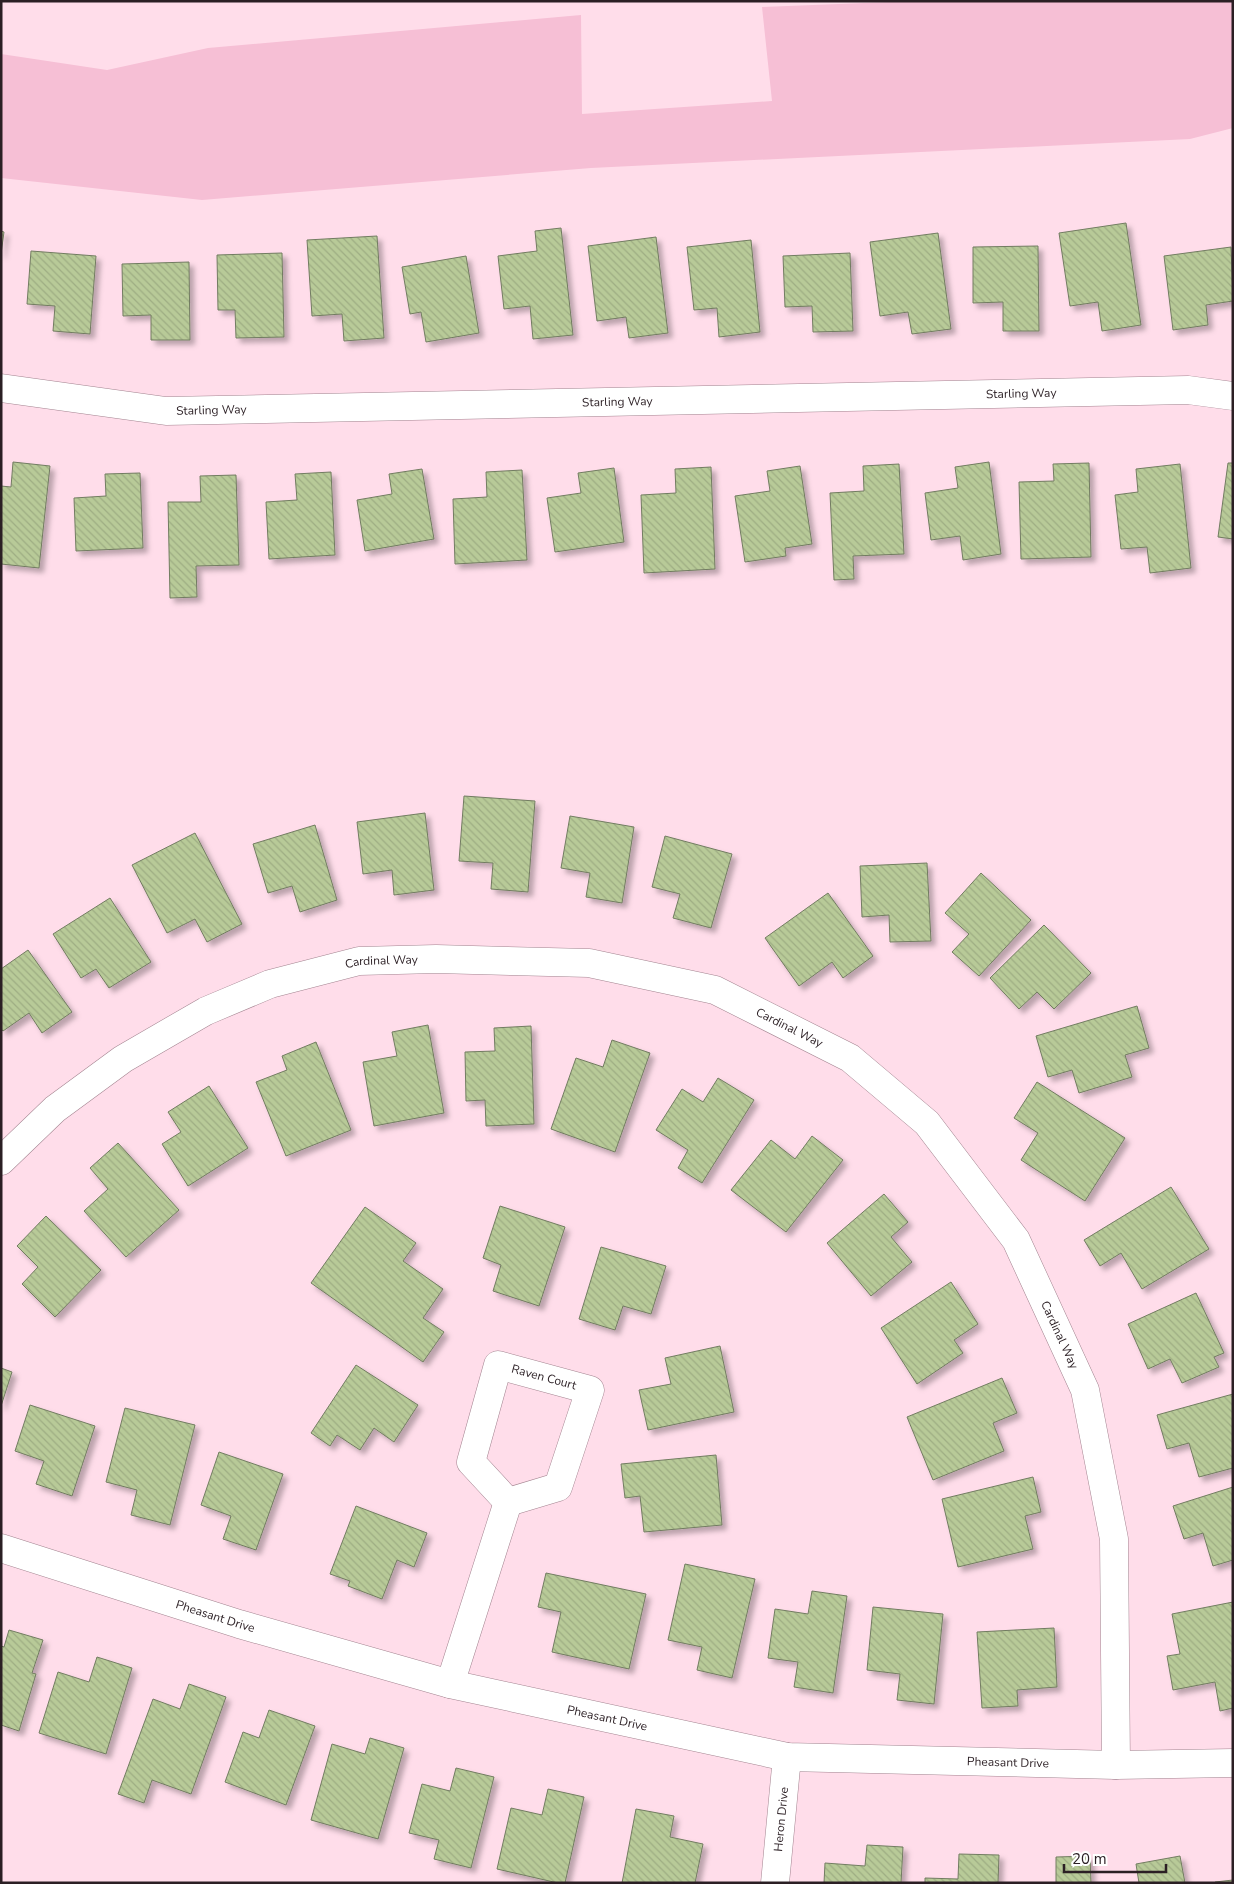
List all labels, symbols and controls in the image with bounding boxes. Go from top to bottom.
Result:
street label: Starling Way [986,385,1057,402]
street label: Starling Way [582,393,654,410]
street label: Starling Way [176,401,248,419]
street label: Cardinal Way [343,951,419,972]
street label: Cardinal Way [753,1004,827,1052]
street label: Cardinal Way [1037,1298,1083,1372]
street label: Raven Court [510,1361,579,1394]
street label: Pheasant Drive [174,1596,257,1636]
street label: Pheasant Drive [565,1702,649,1735]
street label: Pheasant Drive [967,1753,1049,1771]
street label: Heron Drive [770,1786,792,1852]
scale bar [1064,1842,1166,1874]
text: 20 m [1072,1849,1107,1869]

